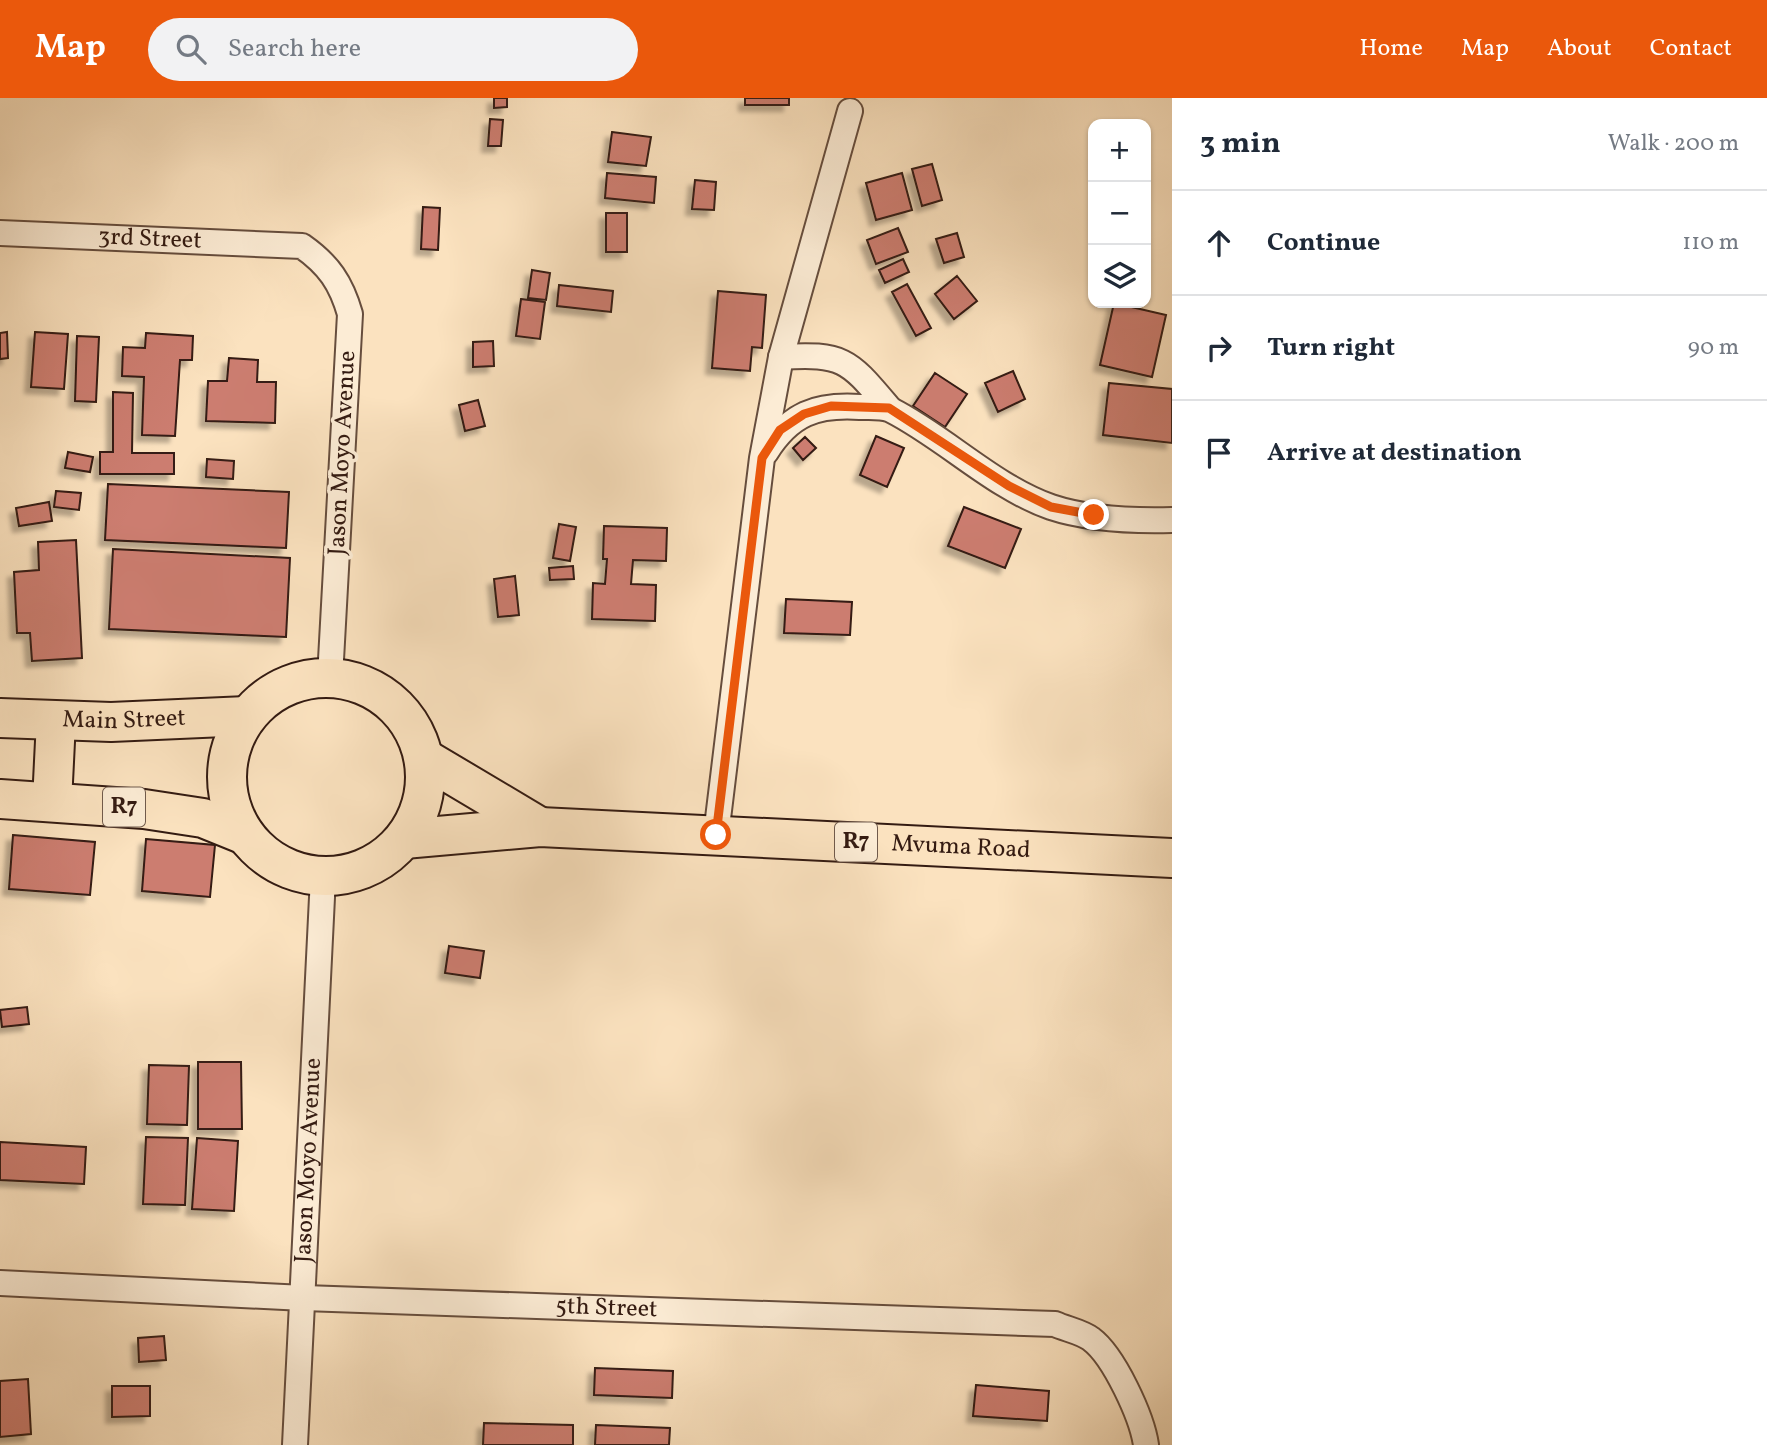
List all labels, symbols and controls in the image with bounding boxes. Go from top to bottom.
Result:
search box [148,18,638,81]
text: Map [35,26,106,72]
icon: search [172,30,210,68]
text: Search here [228,31,361,67]
text: Home [1359,32,1423,66]
text: Map [1461,32,1509,66]
text: About [1547,32,1612,66]
text: Contact [1650,32,1732,66]
map controls [1088,119,1151,308]
button: + [1088,119,1151,182]
text: 3 min [1200,123,1281,165]
text: Walk · 200 m [1608,128,1739,160]
button: − [1088,182,1151,245]
street label: 3rd Street [97,220,202,259]
icon: ahead [1200,224,1238,262]
text: Continue [1267,225,1380,261]
text: 110 m [1682,227,1739,259]
button: layers [1088,245,1151,308]
icon: right [1200,329,1238,367]
text: Turn right [1267,330,1395,366]
text: 90 m [1688,332,1739,364]
street label: Jason Moyo Avenue [321,350,365,556]
icon: arrive [1200,434,1238,472]
text: Arrive at destination [1267,435,1522,471]
route end [1078,499,1109,530]
street label: Main Street [62,702,186,739]
road number: R7 [103,788,145,827]
route start [700,819,731,850]
road number: R7 [835,822,877,862]
street label: Mvuma Road [890,827,1032,868]
street label: Jason Moyo Avenue [287,1057,331,1264]
street label: 5th Street [555,1290,658,1327]

